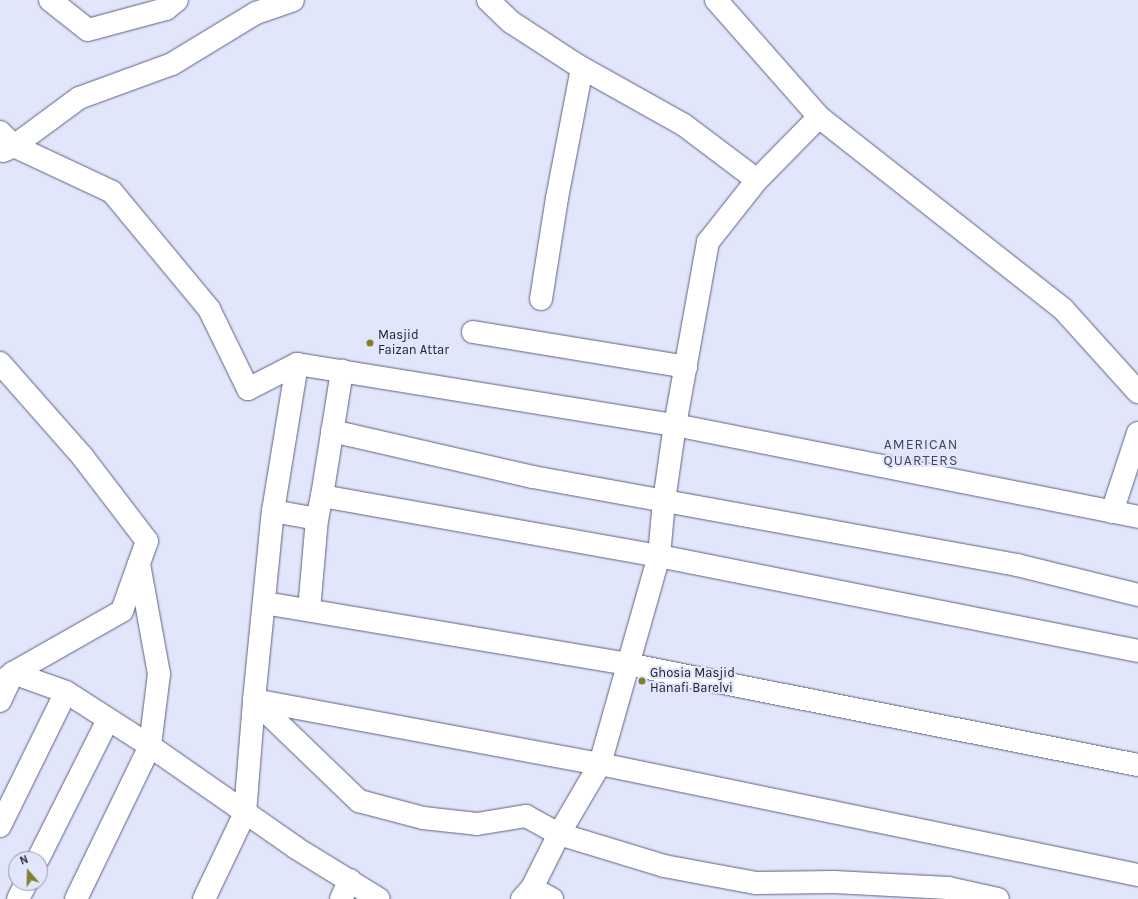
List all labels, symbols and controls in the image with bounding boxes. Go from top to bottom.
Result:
place label: Masjid Faizan Attar [378,328,449,359]
marker: Masjid Faizan Attar [365,338,375,348]
district label: AMERICAN QUARTERS [884,437,958,470]
place label: Ghosia Masjid Hanafi Barelvi [650,666,735,697]
marker: Ghosia Masjid Hanafi Barelvi [637,676,647,686]
north arrow [8,851,48,891]
text: N [18,853,30,868]

